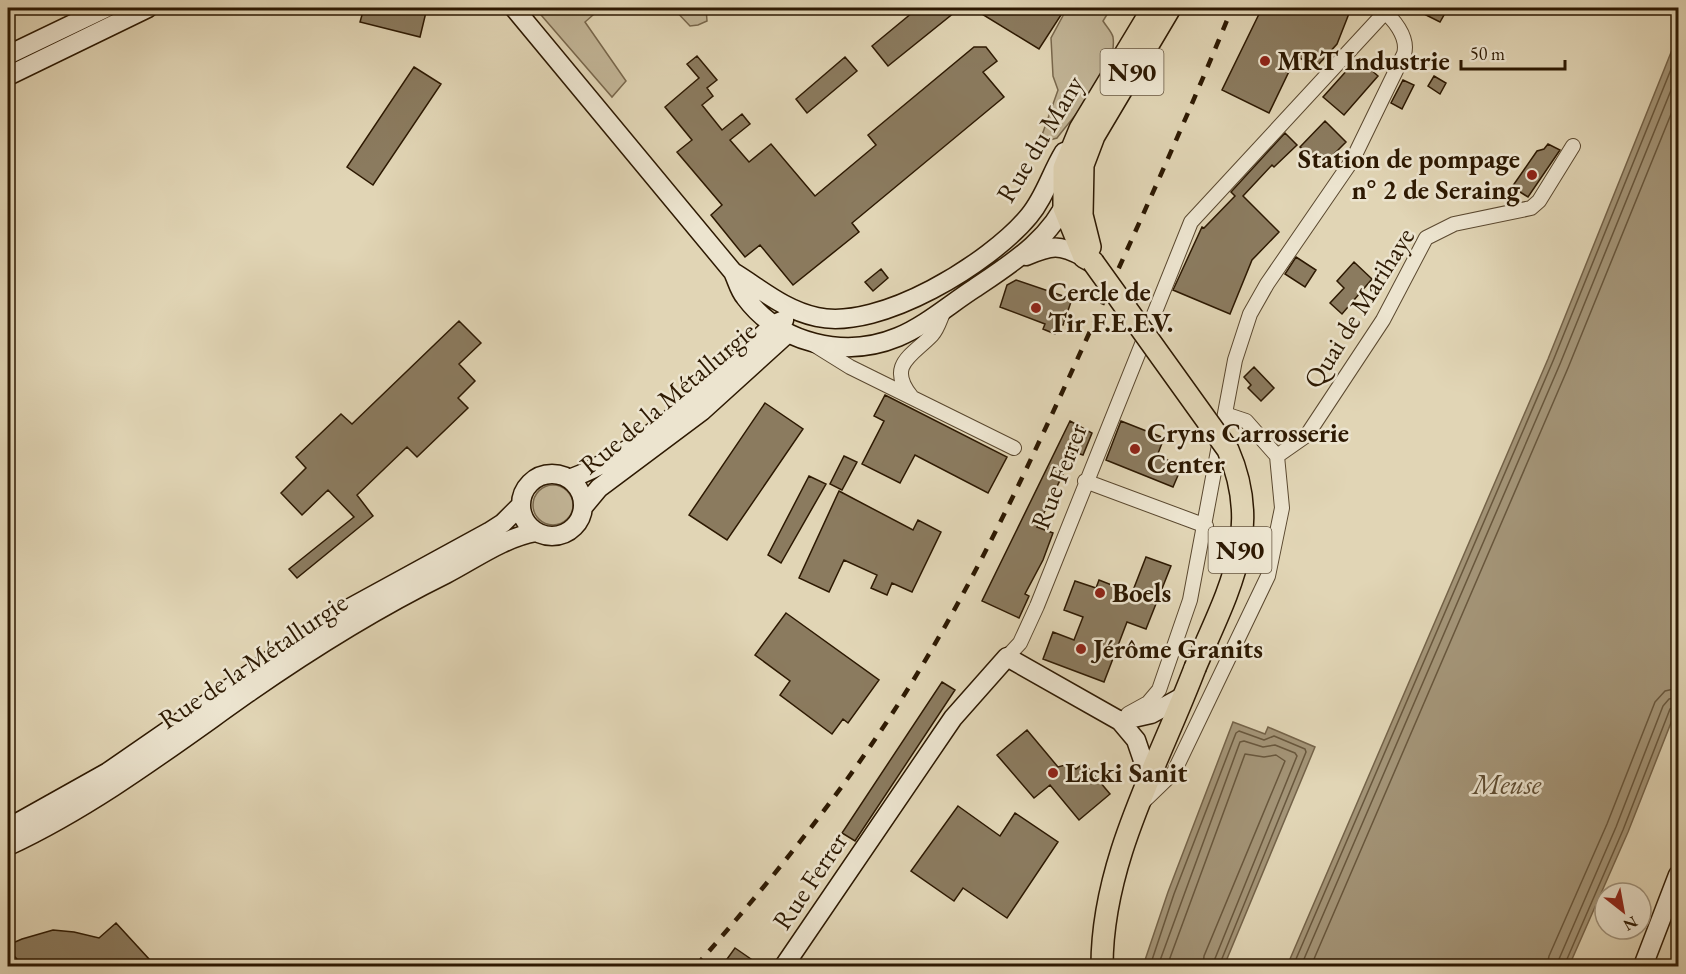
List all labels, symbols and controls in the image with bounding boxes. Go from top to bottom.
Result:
scale bar [1461,33,1564,71]
text: 50 m [1470,42,1505,65]
place label: MRT Industrie [1277,43,1450,78]
road number: N90 [1100,49,1164,95]
marker: MRT Industrie [1258,54,1272,68]
street label: Rue du Many [988,69,1091,209]
place label: Station de pompage n° 2 de Seraing [1298,141,1520,207]
marker: Station de pompage n° 2 de Seraing [1525,168,1539,182]
street label: Quai de Marihaye [1295,221,1422,395]
place label: Cercle de Tir F.E.E.V. [1048,274,1173,340]
marker: Cercle de Tir F.E.E.V. [1029,301,1043,315]
street label: Rue de la Métallurgie [572,313,763,482]
place label: Cryns Carrosserie Center [1147,415,1349,481]
street label: Rue Ferrer [1022,418,1095,534]
marker: Cryns Carrosserie Center [1128,442,1142,456]
road number: N90 [1208,527,1272,573]
place label: Boels [1112,575,1171,610]
street label: Rue de la Métallurgie [152,584,354,737]
marker: Boels [1093,586,1107,600]
place label: Jérôme Granits [1090,631,1263,666]
marker: Jérôme Granits [1074,642,1088,656]
place label: Licki Sanit [1065,755,1187,790]
marker: Licki Sanit [1046,766,1060,780]
water label: Meuse [1471,766,1542,802]
street label: Rue Ferrer [764,825,855,936]
north arrow [1593,881,1653,941]
text: N [1619,911,1641,936]

